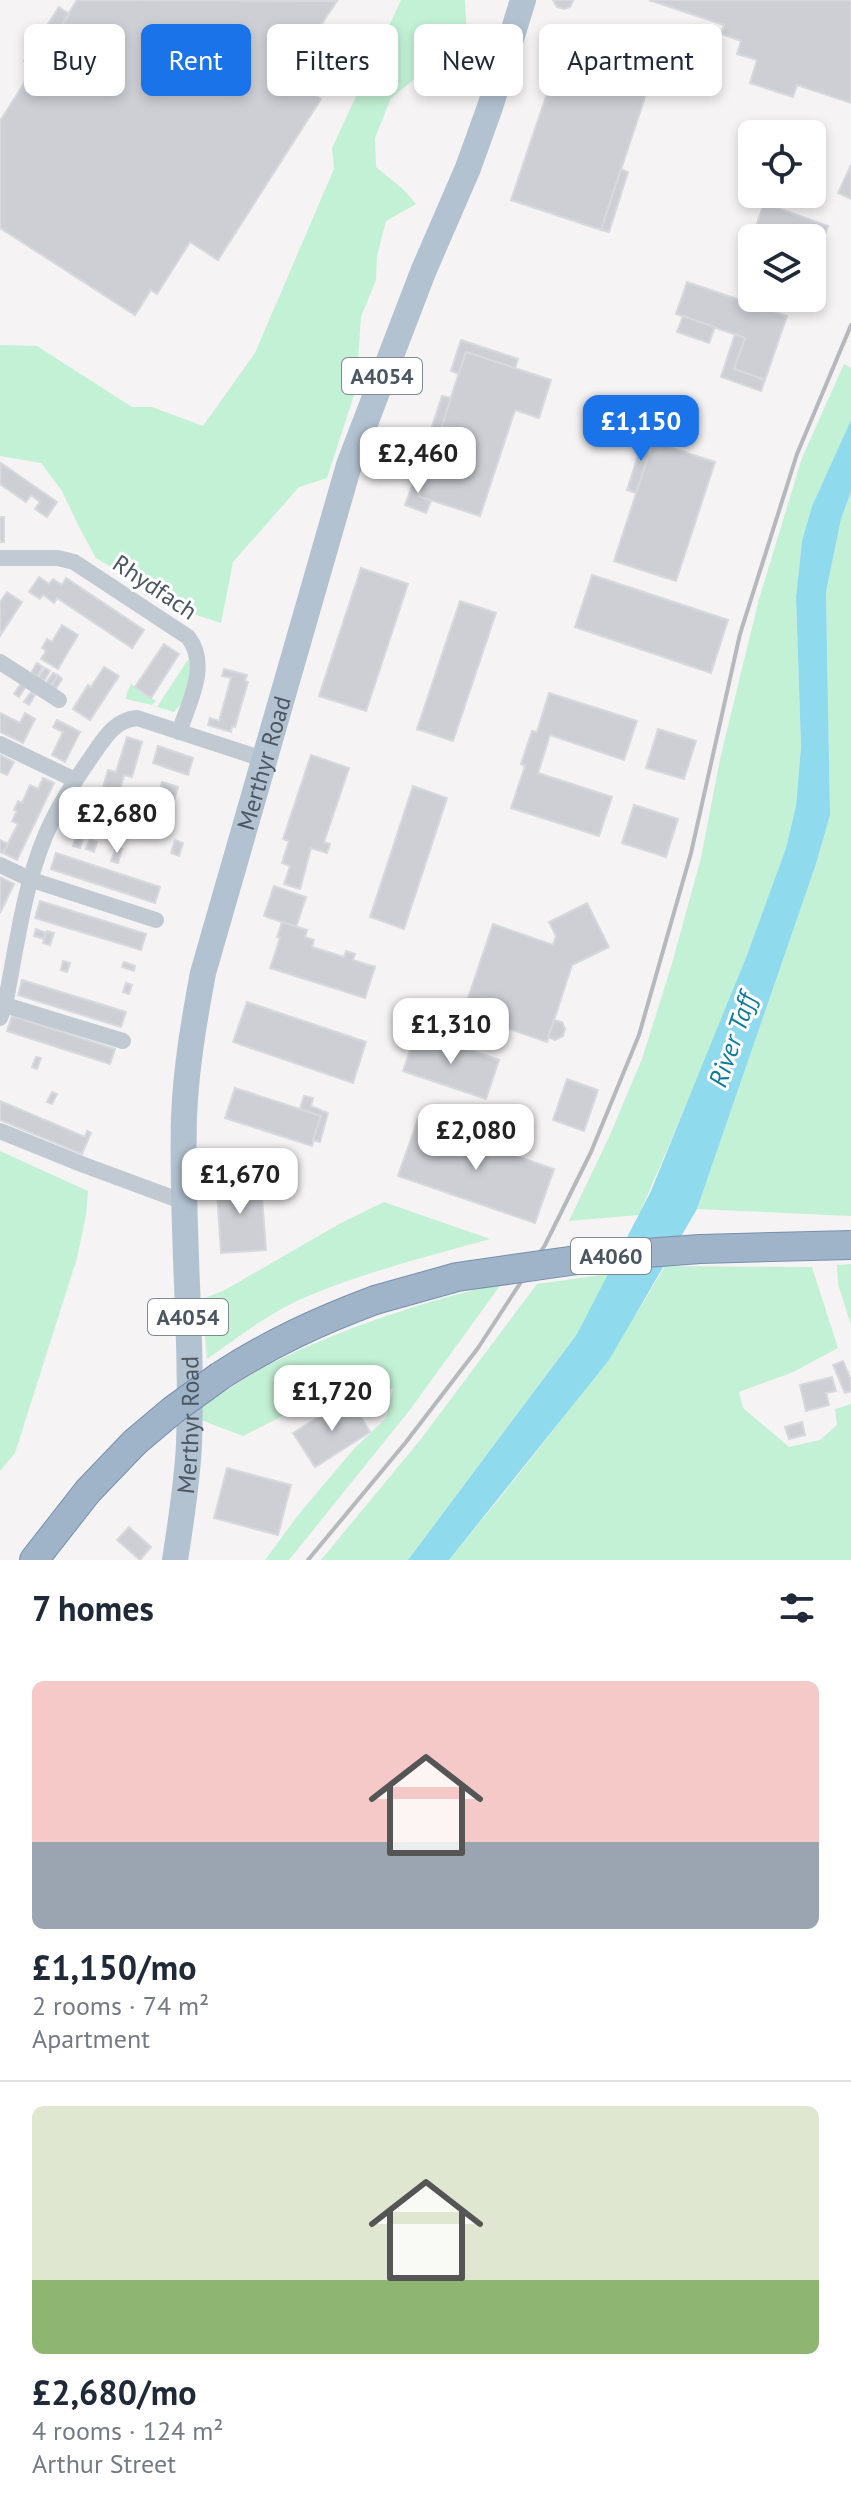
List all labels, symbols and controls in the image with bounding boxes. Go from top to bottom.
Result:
chip: Buy [24,24,125,96]
chip: Rent [141,24,251,96]
chip: Filters [267,24,398,96]
chip: New [414,24,523,96]
chip: Apartment [539,24,722,96]
map controls [738,120,826,312]
button: locate [738,120,826,208]
button: layers [738,224,826,312]
road number: A4054 [342,358,422,394]
pin: £1,150 [576,395,706,463]
text: £1,150 [601,404,681,437]
pin: £2,460 [353,427,483,495]
text: £2,460 [378,436,458,469]
street label: Rhydfach [107,548,203,626]
street label: Merthyr Road [229,692,297,833]
pin: £2,680 [52,787,182,855]
text: £2,680 [77,796,157,829]
water label: River Taff [701,984,765,1091]
pin: £1,310 [386,998,516,1066]
text: £1,310 [411,1007,491,1040]
pin: £2,080 [411,1104,541,1172]
text: £2,080 [436,1113,516,1146]
pin: £1,670 [175,1148,305,1216]
text: £1,670 [200,1157,280,1190]
road number: A4060 [571,1238,651,1274]
road number: A4054 [148,1299,228,1335]
street label: Merthyr Road [169,1356,205,1495]
pin: £1,720 [267,1365,397,1433]
text: £1,720 [292,1374,372,1407]
text: 7 homes [32,1586,154,1630]
icon: filters [775,1586,819,1630]
icon: home [354,1733,498,1877]
text: £1,150/mo [32,1945,196,1989]
text: 2 rooms · 74 m² [32,1989,209,2022]
text: Apartment [32,2022,150,2055]
icon: home [354,2158,498,2302]
text: £2,680/mo [32,2370,196,2414]
text: 4 rooms · 124 m² [32,2414,224,2447]
text: Arthur Street [32,2447,176,2480]

